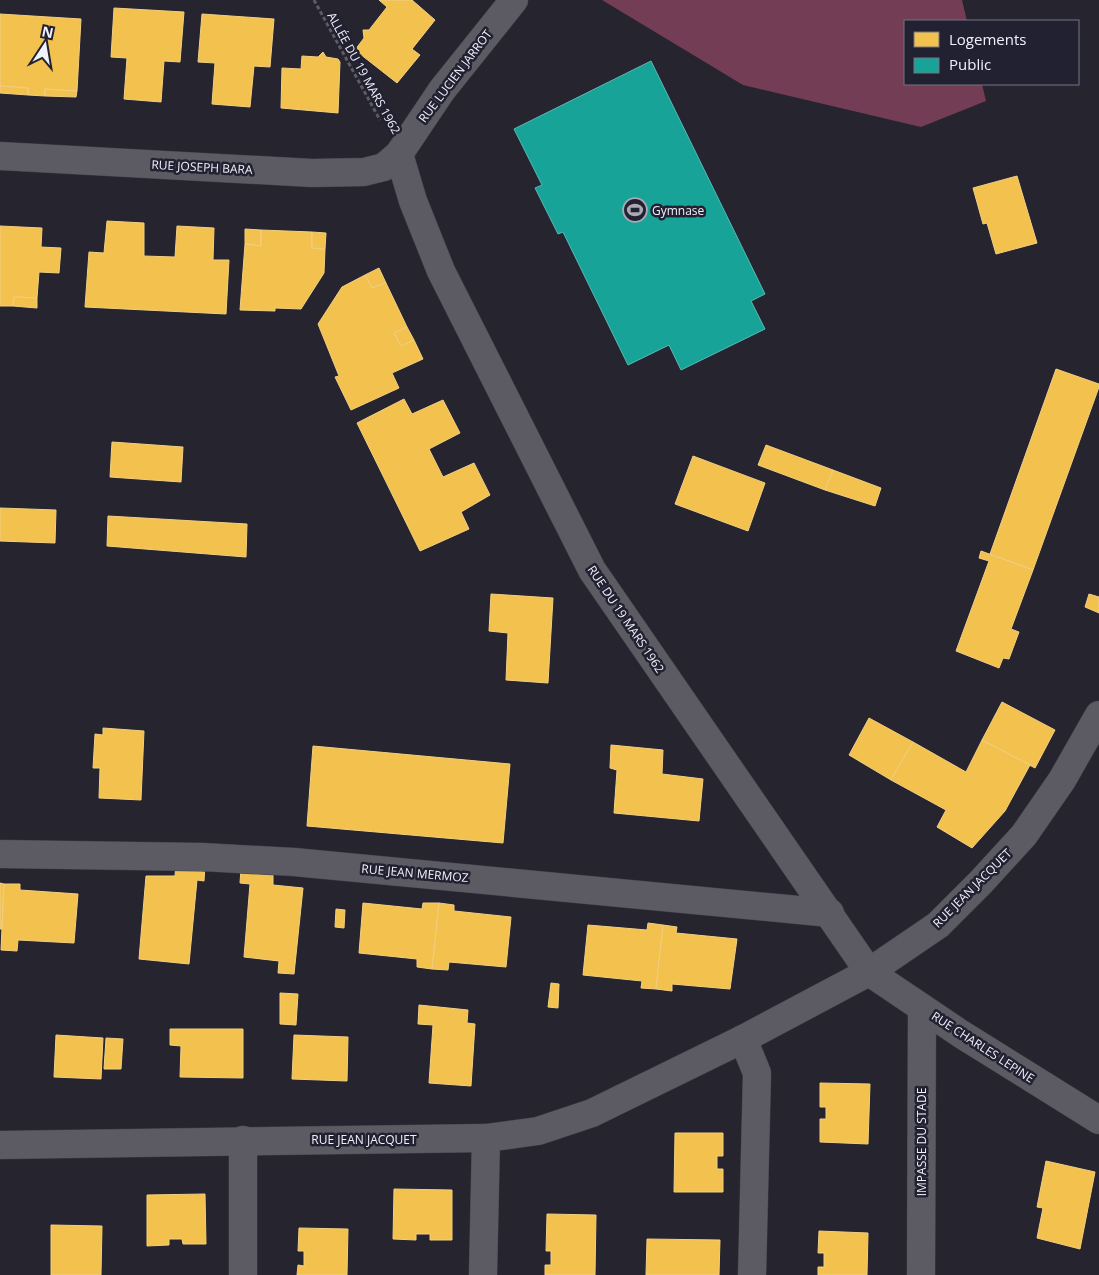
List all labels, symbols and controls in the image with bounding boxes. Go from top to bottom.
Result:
street label: ALLÉE DU 19 MARS 1962 [323,9,405,137]
north arrow [20,20,70,70]
legend [904,20,1079,85]
text: N [40,21,55,42]
street label: RUE LUCIEN JARROT [414,26,496,126]
text: Logements [949,29,1026,49]
text: Public [949,54,991,74]
street label: RUE JOSEPH BARA [151,156,253,178]
sports icon: Gymnase [622,197,648,223]
place label: Gymnase [652,202,705,219]
street label: RUE DU 19 MARS 1962 [584,562,668,676]
street label: RUE JEAN JACQUET [929,844,1016,931]
street label: RUE JEAN MERMOZ [361,860,469,886]
street label: RUE CHARLES LEPINE [928,1007,1038,1087]
street label: IMPASSE DU STADE [913,1088,930,1196]
street label: RUE JEAN JACQUET [311,1131,417,1148]

